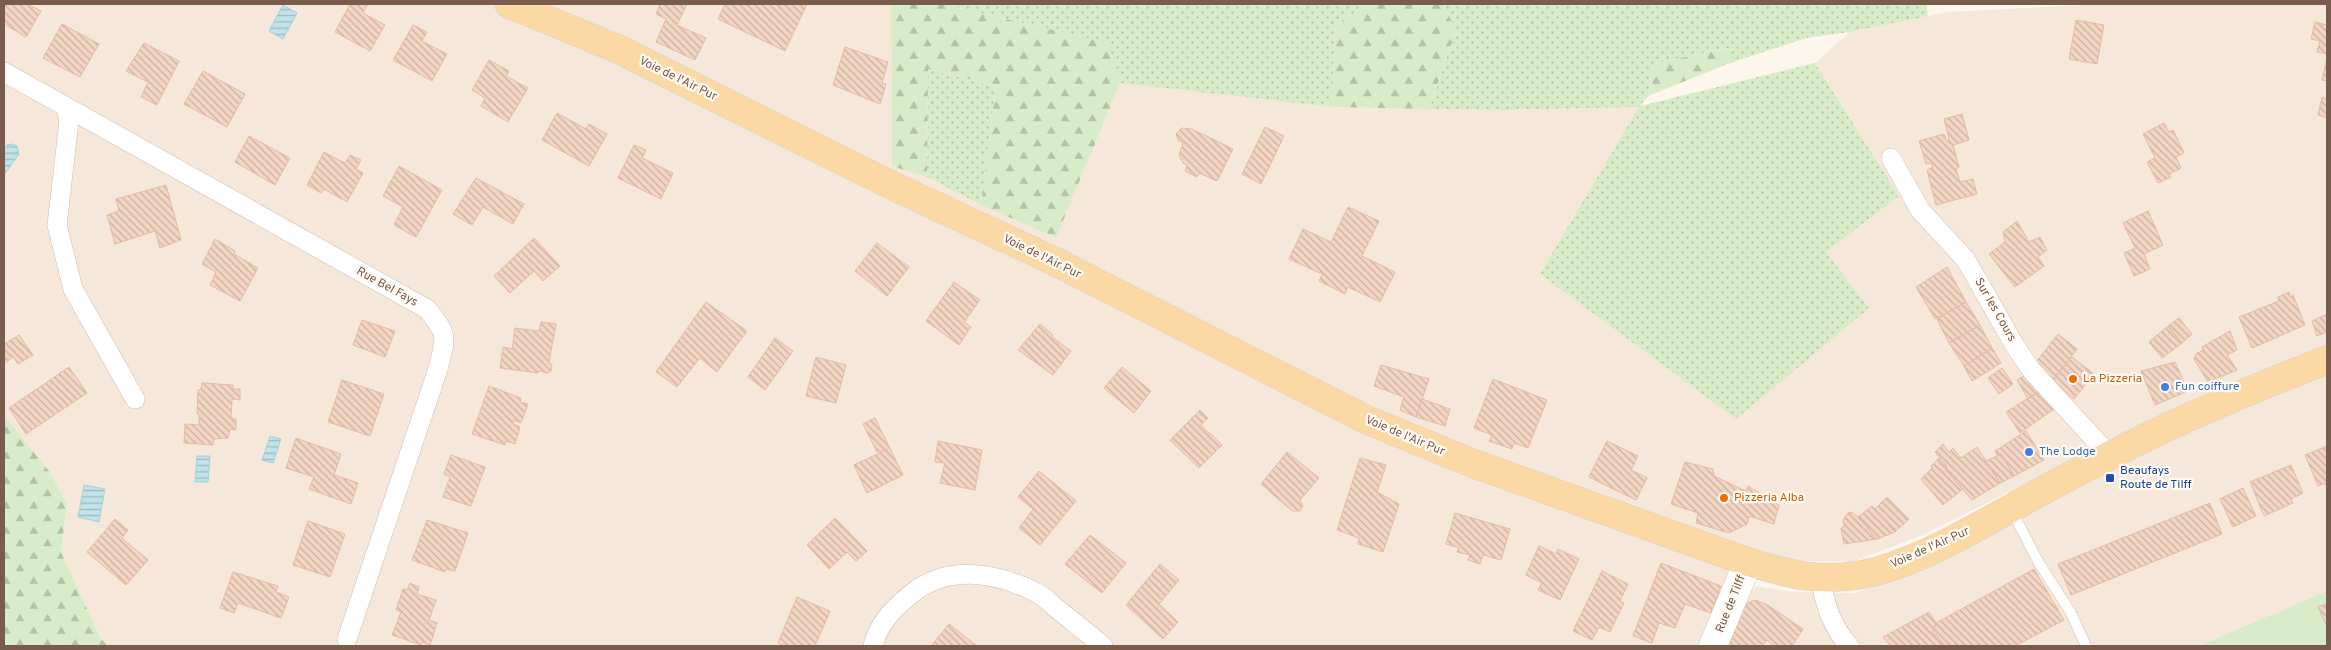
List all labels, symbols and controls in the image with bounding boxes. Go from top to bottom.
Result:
street label: Voie de l'Air Pur [636,53,720,105]
street label: Voie de l'Air Pur [1000,231,1084,283]
street label: Rue Bel Fays [353,264,421,310]
street label: Sur les Cours [1970,275,2020,345]
place label: La Pizzeria [2083,371,2142,387]
marker: La Pizzeria [2067,373,2079,385]
place label: Fun coiffure [2175,379,2239,395]
marker: Fun coiffure [2159,381,2171,393]
street label: Voie de l'Air Pur [1363,412,1448,460]
place label: The Lodge [2039,444,2096,460]
marker: The Lodge [2023,446,2035,458]
place label: Beaufays Route de Tilff [2120,463,2192,493]
marker: Beaufays Route de Tilff [2104,472,2116,484]
place label: Pizzeria Alba [1734,490,1804,506]
marker: Pizzeria Alba [1718,492,1730,504]
street label: Voie de l'Air Pur [1888,523,1972,573]
street label: Rue de Tilff [1712,573,1750,635]

